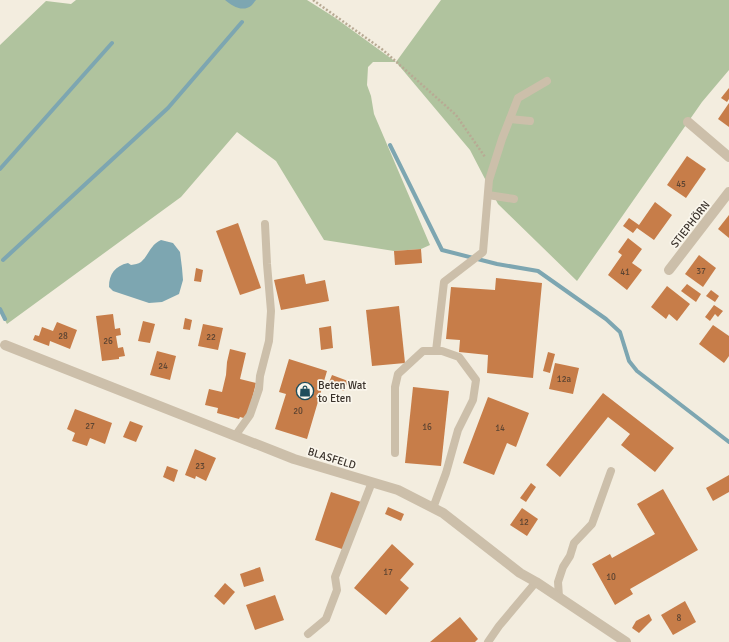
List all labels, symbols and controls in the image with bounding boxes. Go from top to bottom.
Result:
house number: 45 [676,179,686,190]
street label: STIEPHÖRN [667,198,713,250]
house number: 37 [696,266,706,277]
house number: 41 [620,267,630,278]
house number: 28 [58,331,68,342]
house number: 22 [206,332,216,343]
house number: 26 [103,336,113,347]
house number: 24 [158,361,168,372]
house number: 12a [557,374,572,385]
place label: Beten Wat to Eten [318,379,366,405]
shop icon: Beten Wat to Eten [295,381,315,401]
house number: 20 [293,406,303,417]
house number: 27 [85,421,95,432]
house number: 16 [422,422,432,433]
house number: 14 [495,423,505,434]
street label: BLASFELD [306,445,358,472]
house number: 23 [195,461,205,472]
house number: 12 [519,517,529,528]
house number: 17 [383,567,393,578]
house number: 10 [606,572,616,583]
house number: 8 [677,613,682,624]

